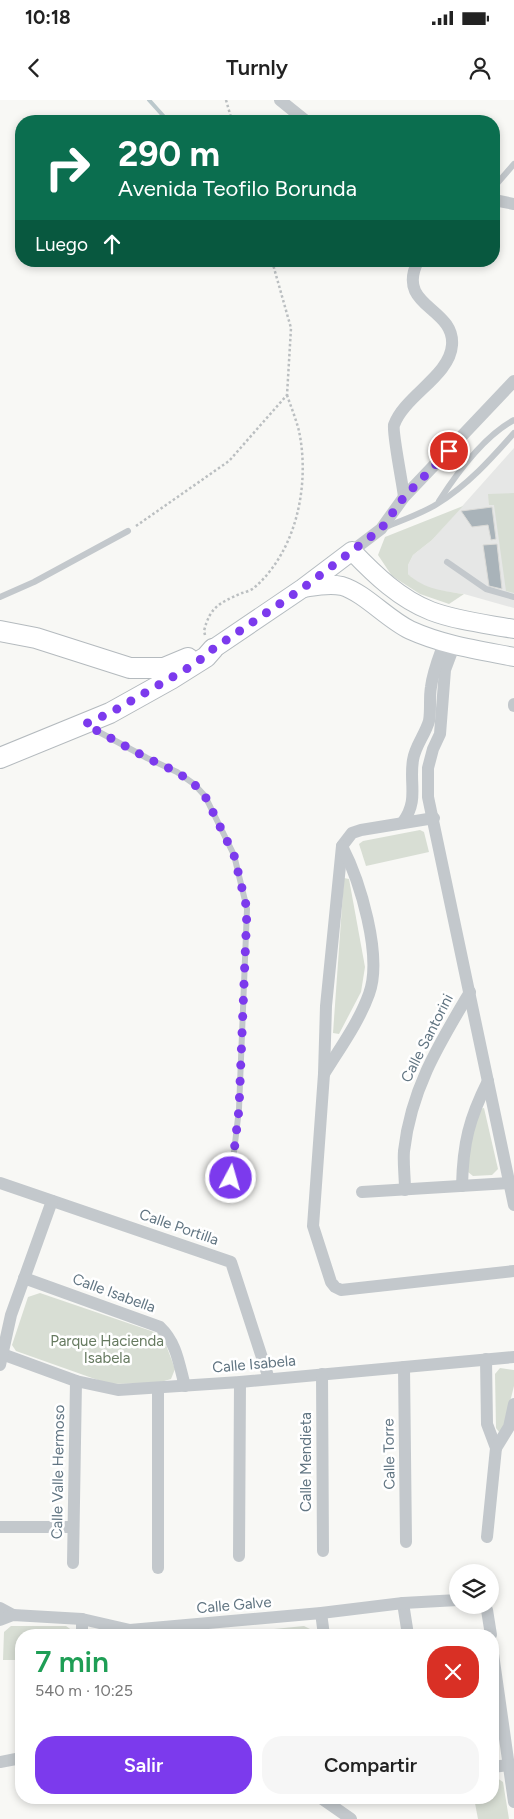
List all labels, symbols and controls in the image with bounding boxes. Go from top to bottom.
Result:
text: 10:18 [25,6,71,29]
icon: back [20,54,48,82]
text: Turnly [226,54,288,81]
icon: person [466,54,494,82]
text: 290 m [118,133,220,175]
icon: right [35,135,100,200]
text: Avenida Teofilo Borunda [118,175,357,202]
icon: ahead [98,230,126,258]
text: Luego [35,233,88,256]
pin [428,430,470,472]
icon: arrive [435,437,463,465]
street label: Calle Santorini [397,991,457,1085]
position arrow [204,1151,256,1203]
street label: Calle Portilla [137,1205,221,1249]
street label: Calle Isabella [70,1270,158,1316]
park label: Parque Hacienda Isabela [50,1332,164,1367]
street label: Calle Isabela [212,1351,296,1377]
street label: Calle Valle Hermoso [48,1404,68,1539]
street label: Calle Mendieta [297,1412,315,1512]
street label: Calle Torre [379,1418,399,1490]
map controls [449,1564,499,1614]
button: layers [449,1564,499,1614]
street label: Calle Galve [196,1593,272,1617]
text: 7 min [35,1643,109,1680]
button: close [427,1646,479,1698]
text: 540 m · 10:25 [35,1681,133,1700]
button: Salir [35,1736,252,1794]
button: Compartir [262,1736,479,1794]

